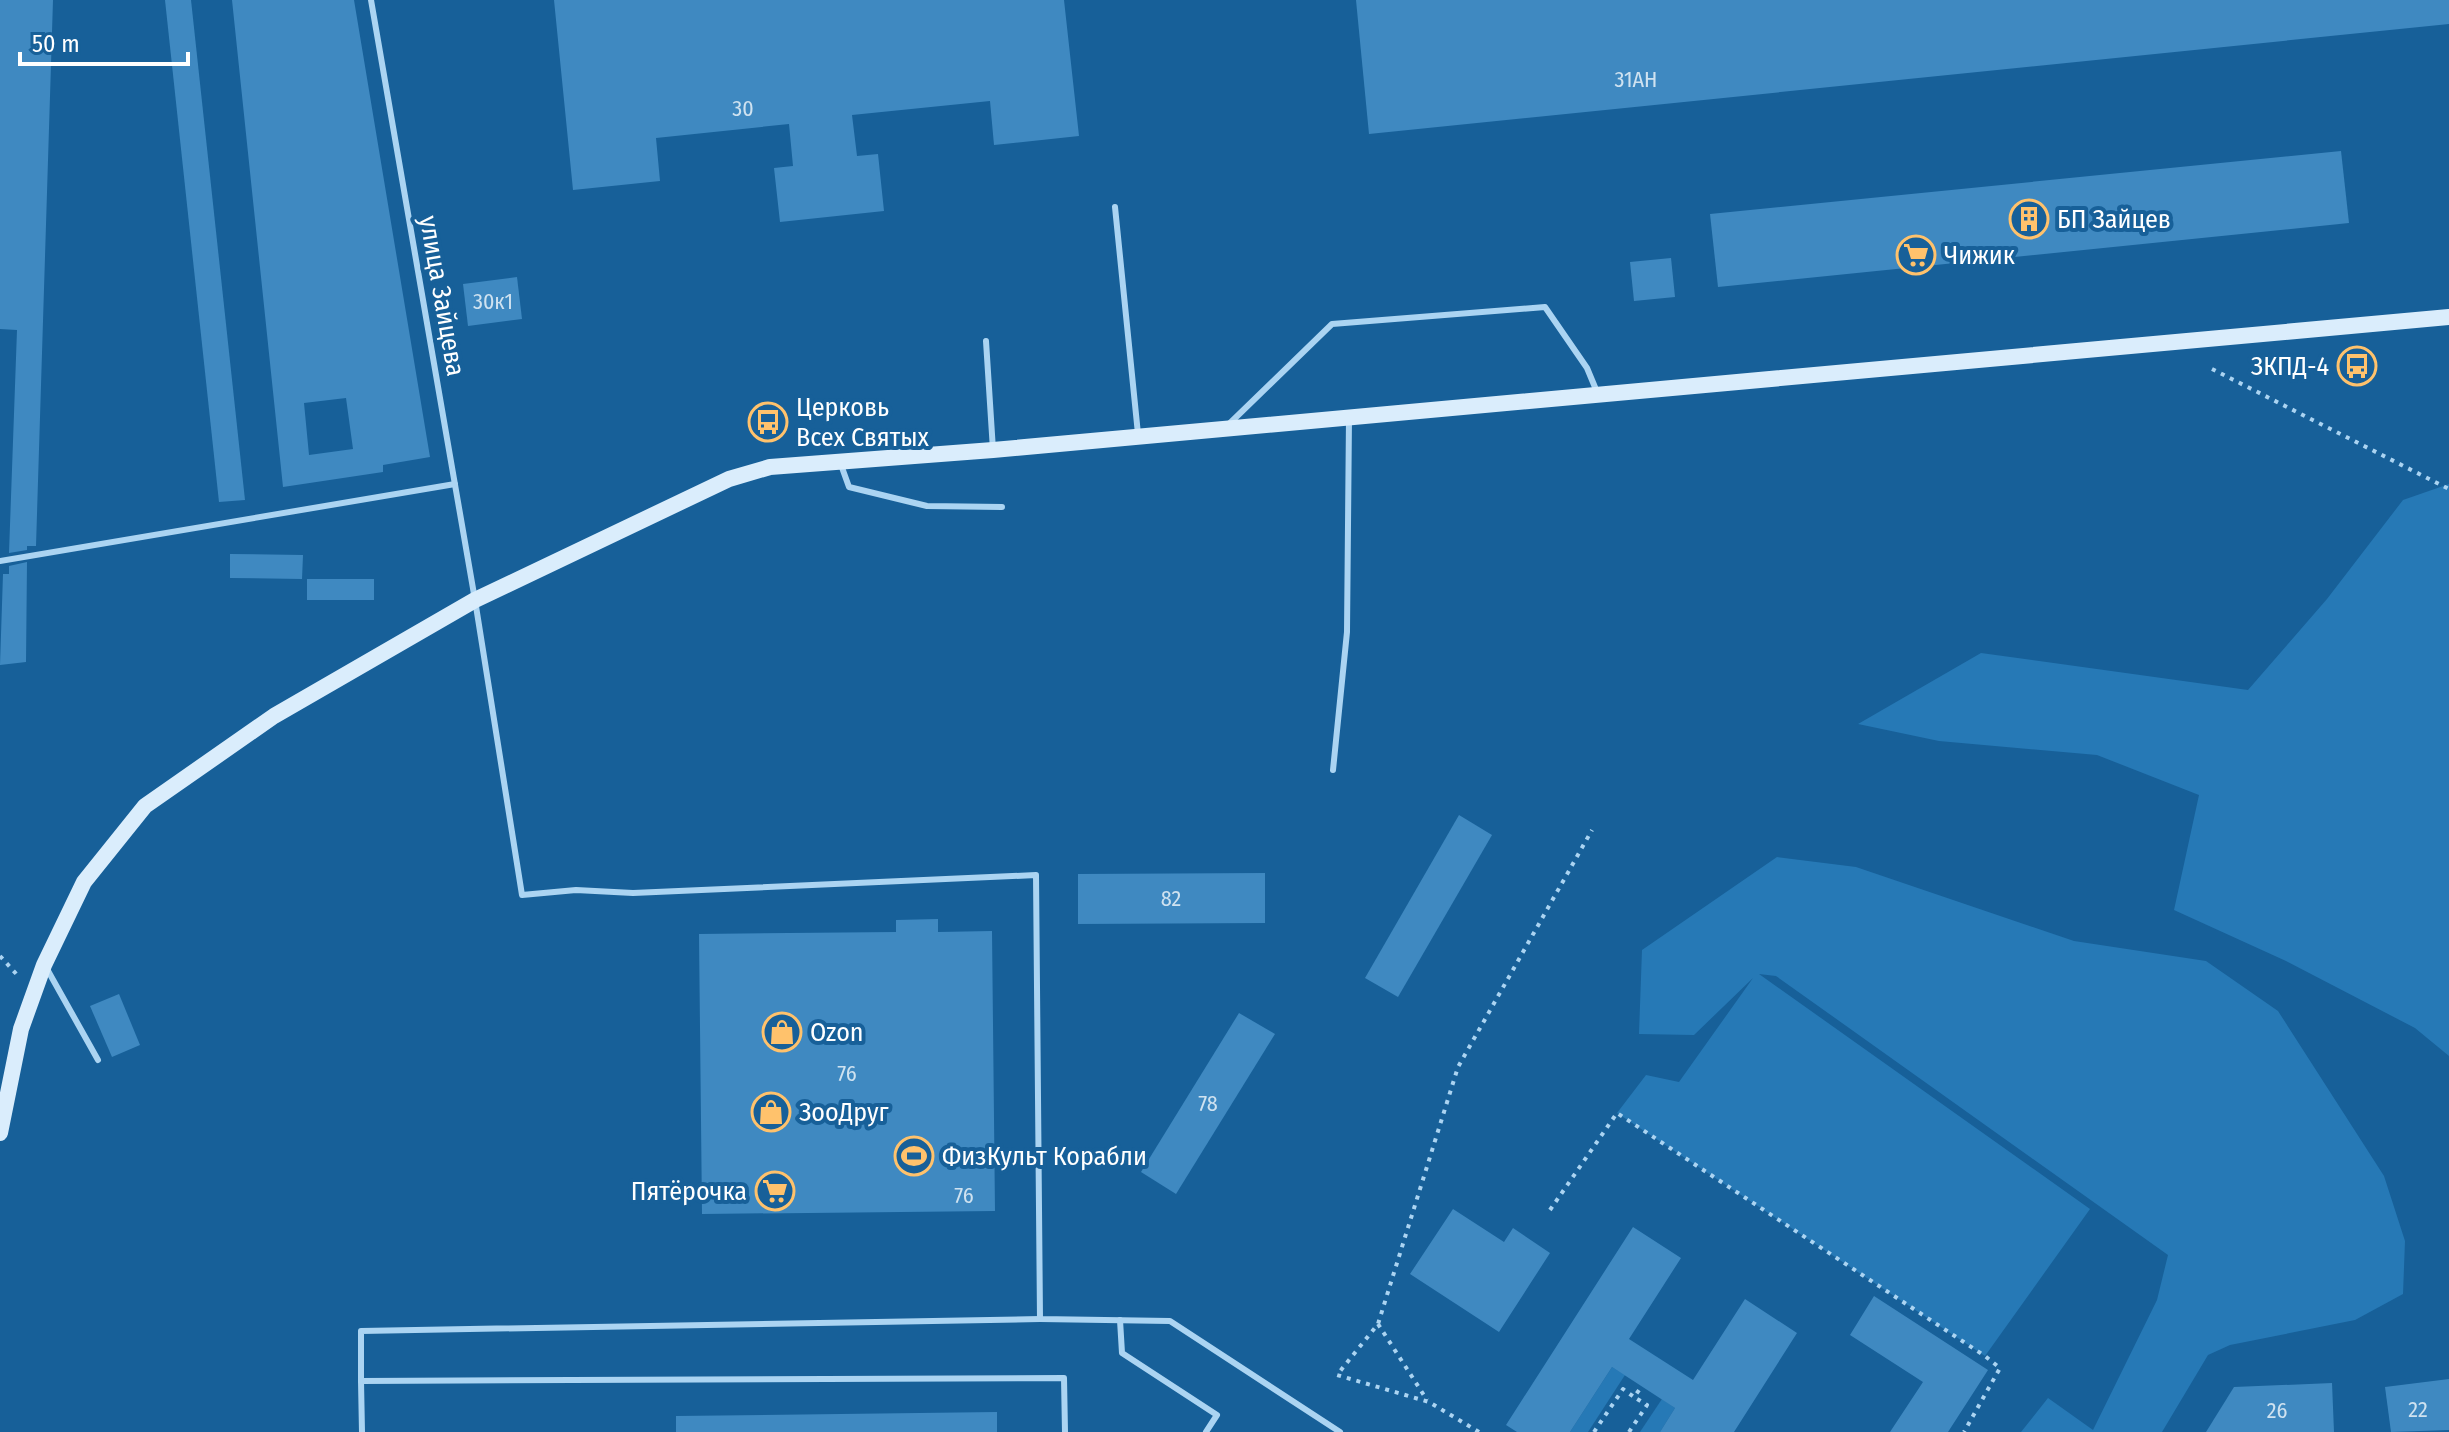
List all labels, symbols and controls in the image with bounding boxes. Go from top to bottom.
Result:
scale bar [20,16,188,66]
text: 50 m [32,30,80,58]
house number: 31АН [1615,66,1657,93]
house number: 30 [732,95,754,122]
building icon: БП Зайцев [2008,198,2050,240]
place label: БП Зайцев [2057,204,2171,235]
street label: улица Зайцева [413,213,471,379]
supermarket icon: Чижик [1895,234,1937,276]
place label: Чижик [1944,240,2015,271]
house number: 30к1 [473,288,513,315]
bus stop icon: ЗКПД-4 [2336,345,2378,387]
place label: ЗКПД-4 [2251,351,2329,382]
place label: Церковь Всех Святых [796,392,930,453]
bus stop icon: Церковь Всех Святых [747,401,789,443]
house number: 82 [1161,885,1181,912]
shop icon: Ozon [761,1011,803,1053]
place label: Ozon [810,1017,864,1048]
house number: 76 [837,1060,857,1087]
house number: 78 [1198,1090,1218,1117]
shop icon: ЗооДруг [750,1091,792,1133]
place label: ЗооДруг [799,1097,889,1128]
sports icon: ФизКульт Корабли [893,1135,935,1177]
place label: ФизКульт Корабли [942,1141,1147,1172]
supermarket icon: Пятёрочка [754,1170,796,1212]
place label: Пятёрочка [631,1176,747,1207]
house number: 76 [954,1182,974,1209]
house number: 22 [2408,1396,2428,1423]
house number: 26 [2267,1397,2287,1424]

